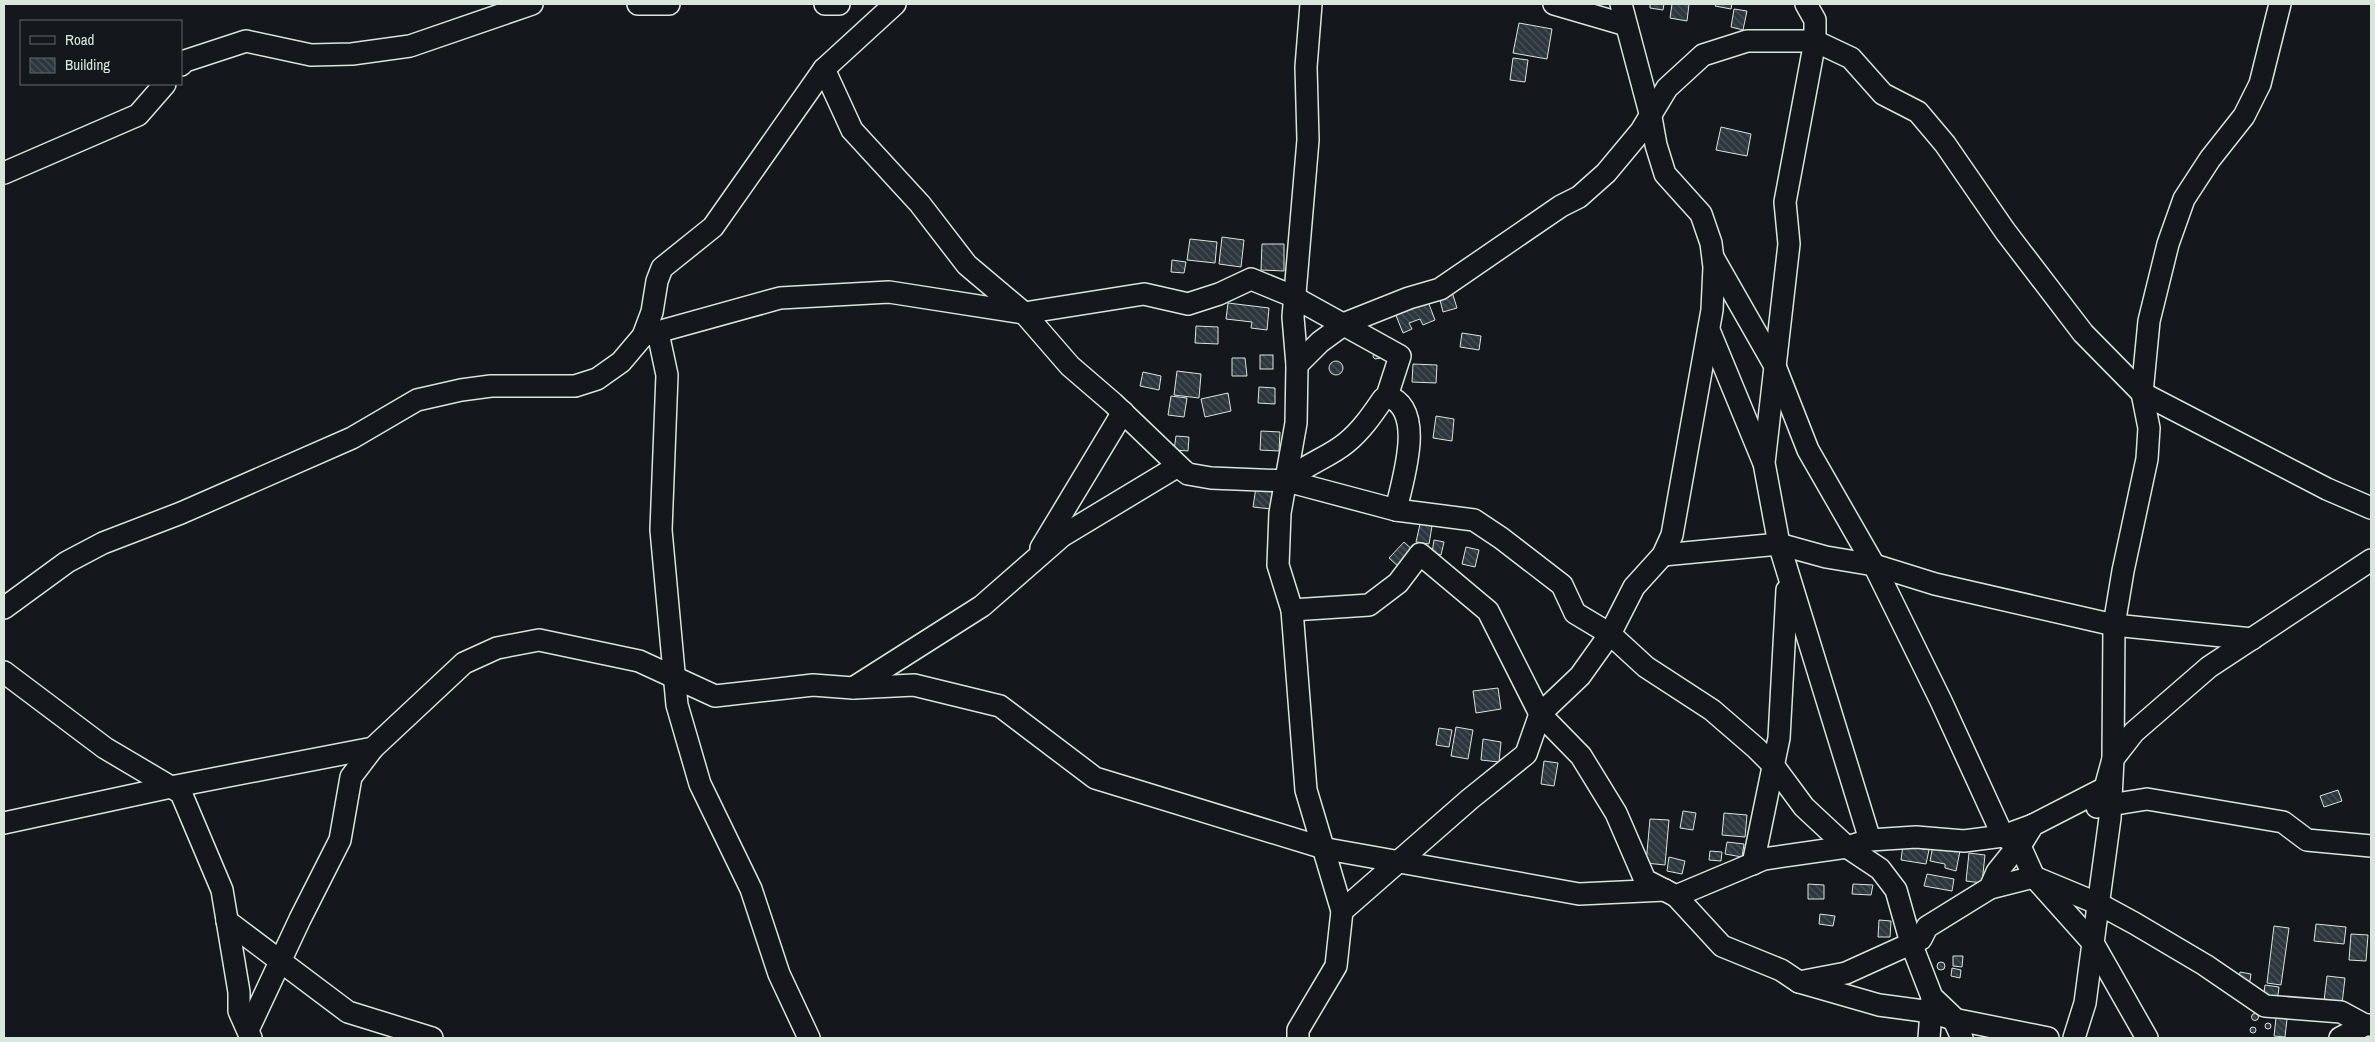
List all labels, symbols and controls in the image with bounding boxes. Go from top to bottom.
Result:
legend [20,20,182,85]
text: Road [65,29,94,50]
text: Building [65,54,110,75]

